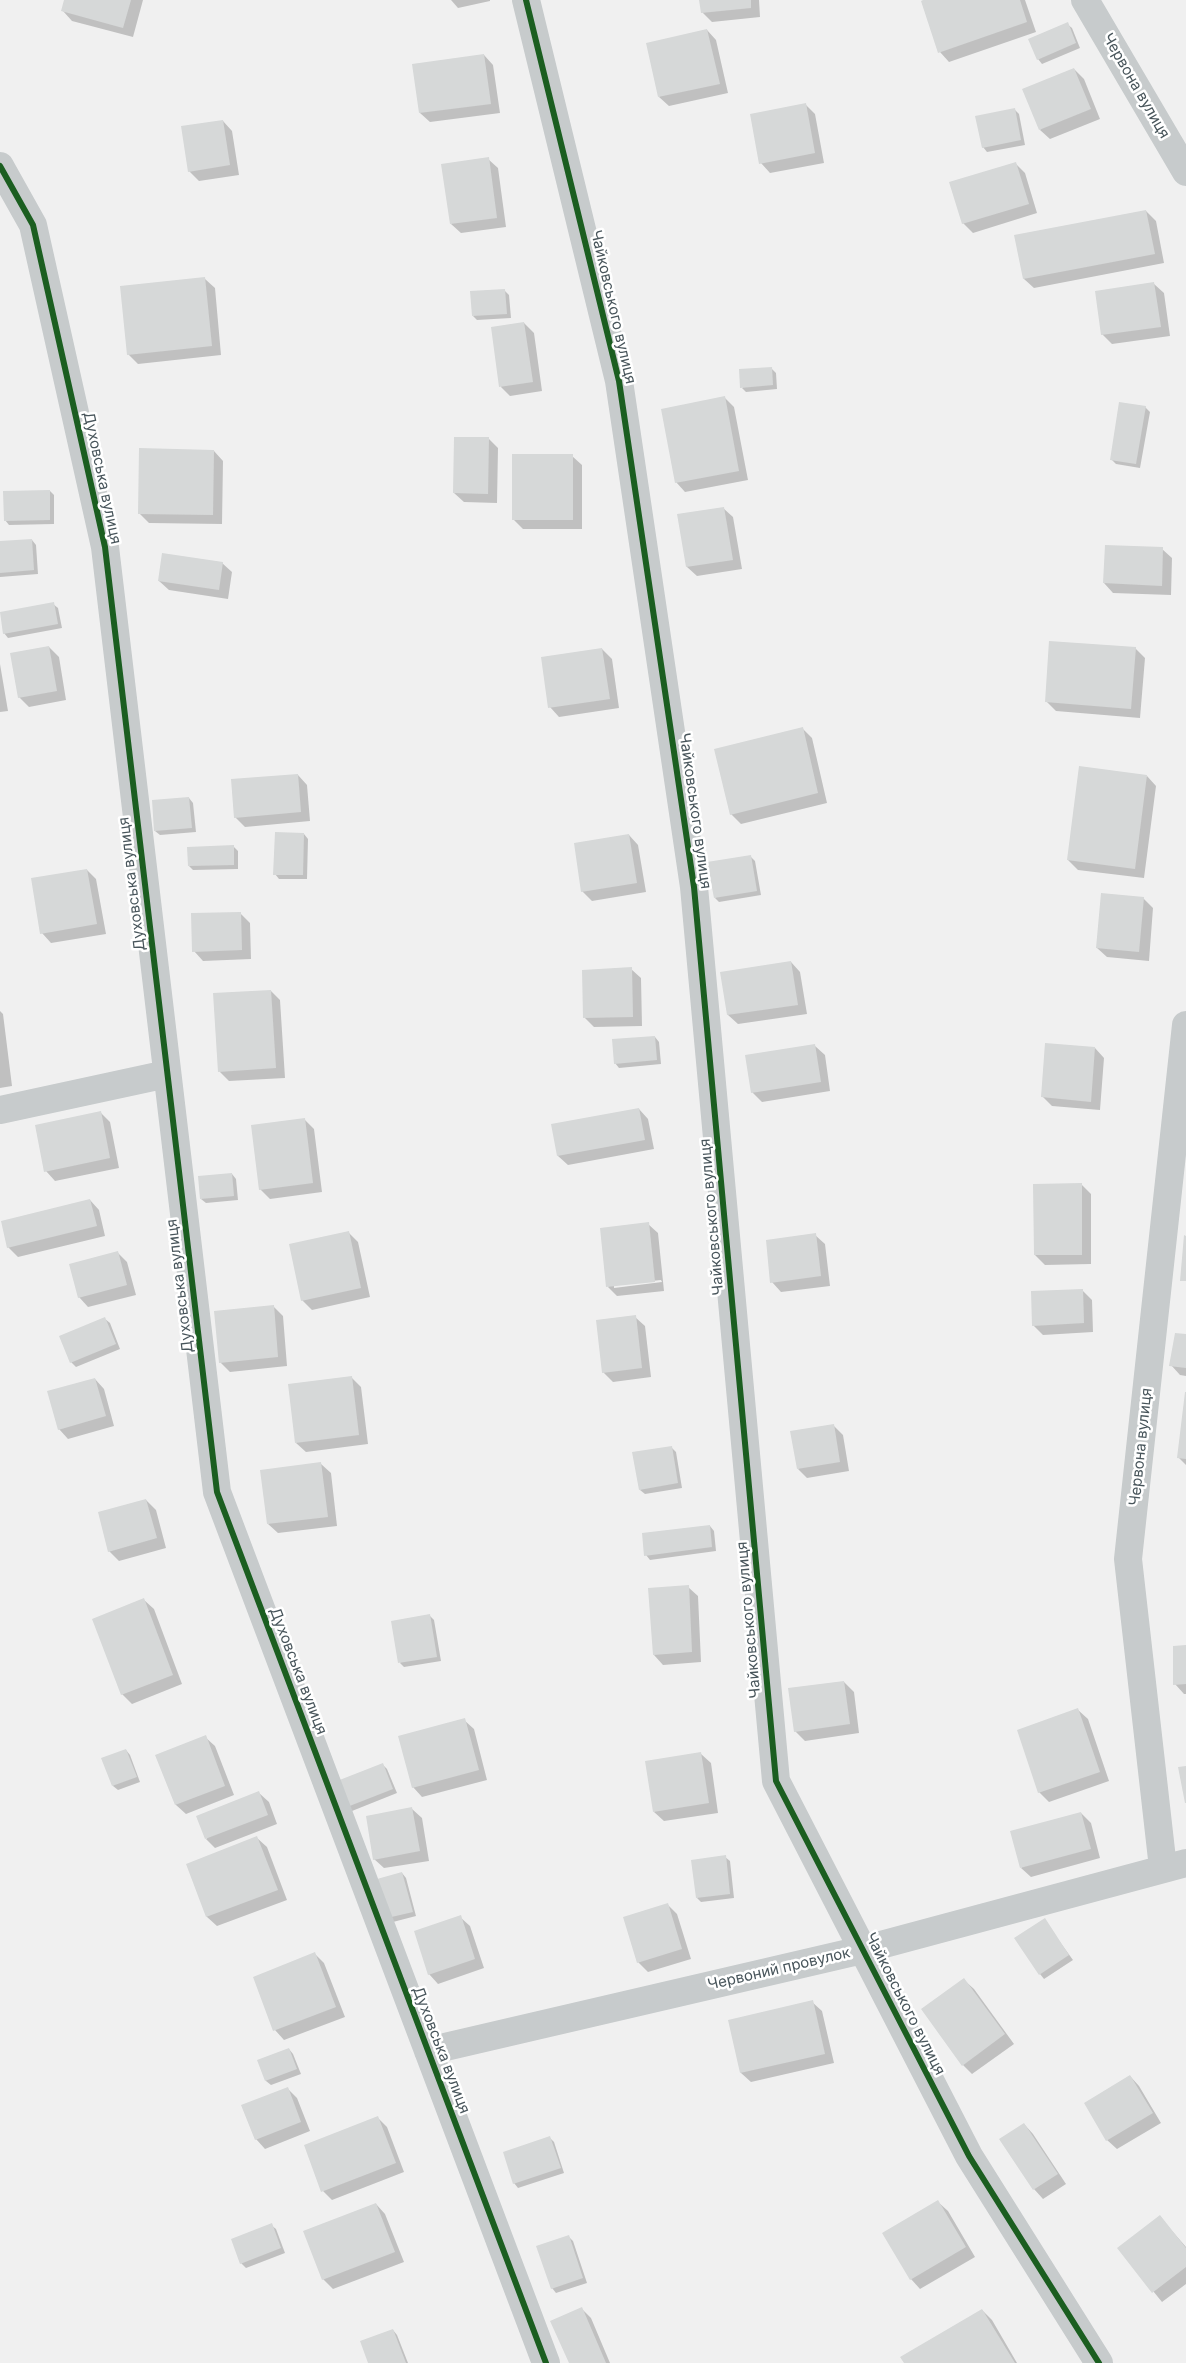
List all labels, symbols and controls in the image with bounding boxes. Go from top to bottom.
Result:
street label: Червона вулиця [1099,30,1173,142]
street label: Чайковського вулиця [587,228,639,386]
street label: Духовська вулиця [79,410,125,546]
street label: Чайковського вулиця [675,732,715,890]
street label: Духовська вулиця [115,816,149,952]
street label: Чайковського вулиця [696,1138,728,1296]
street label: Духовська вулиця [163,1218,197,1354]
street label: Червона вулиця [1126,1387,1156,1507]
street label: Чайковського вулиця [733,1541,765,1699]
street label: Духовська вулиця [265,1605,331,1737]
street label: Чайковського вулиця [861,1930,949,2078]
street label: Червоний провулок [706,1944,852,1994]
street label: Духовська вулиця [408,1984,474,2116]

